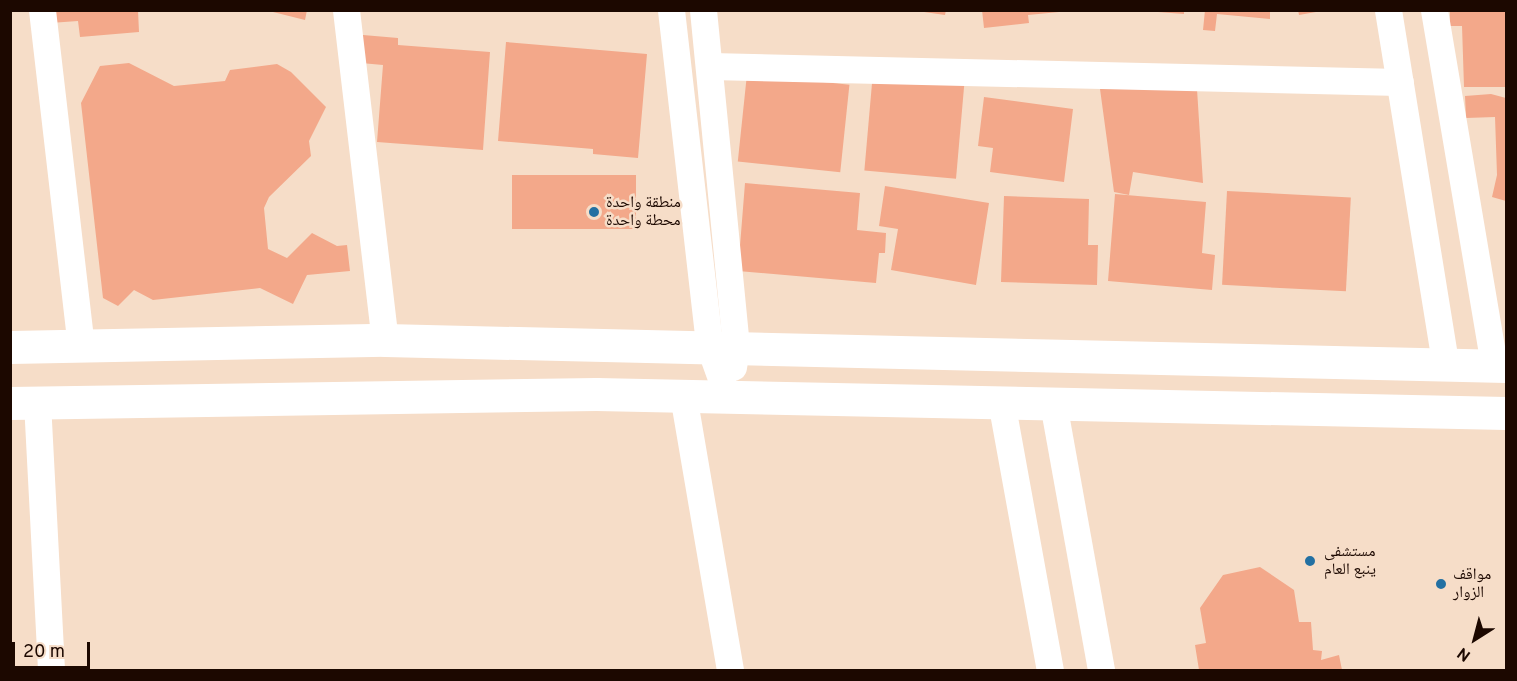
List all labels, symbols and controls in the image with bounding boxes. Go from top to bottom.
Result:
place label: منطقة واحدة محطة واحدة [606,193,681,231]
marker: منطقة واحدة محطة واحدة [587,205,601,219]
place label: مستشفى ينبع العام [1324,542,1376,580]
marker: مستشفى ينبع العام [1301,552,1319,570]
place label: مواقف الزوار [1453,565,1491,603]
marker: مواقف الزوار [1434,577,1448,591]
north arrow [1445,609,1505,669]
scale bar [15,630,93,668]
text: 20 m [23,641,65,664]
text: N [1454,642,1475,665]

